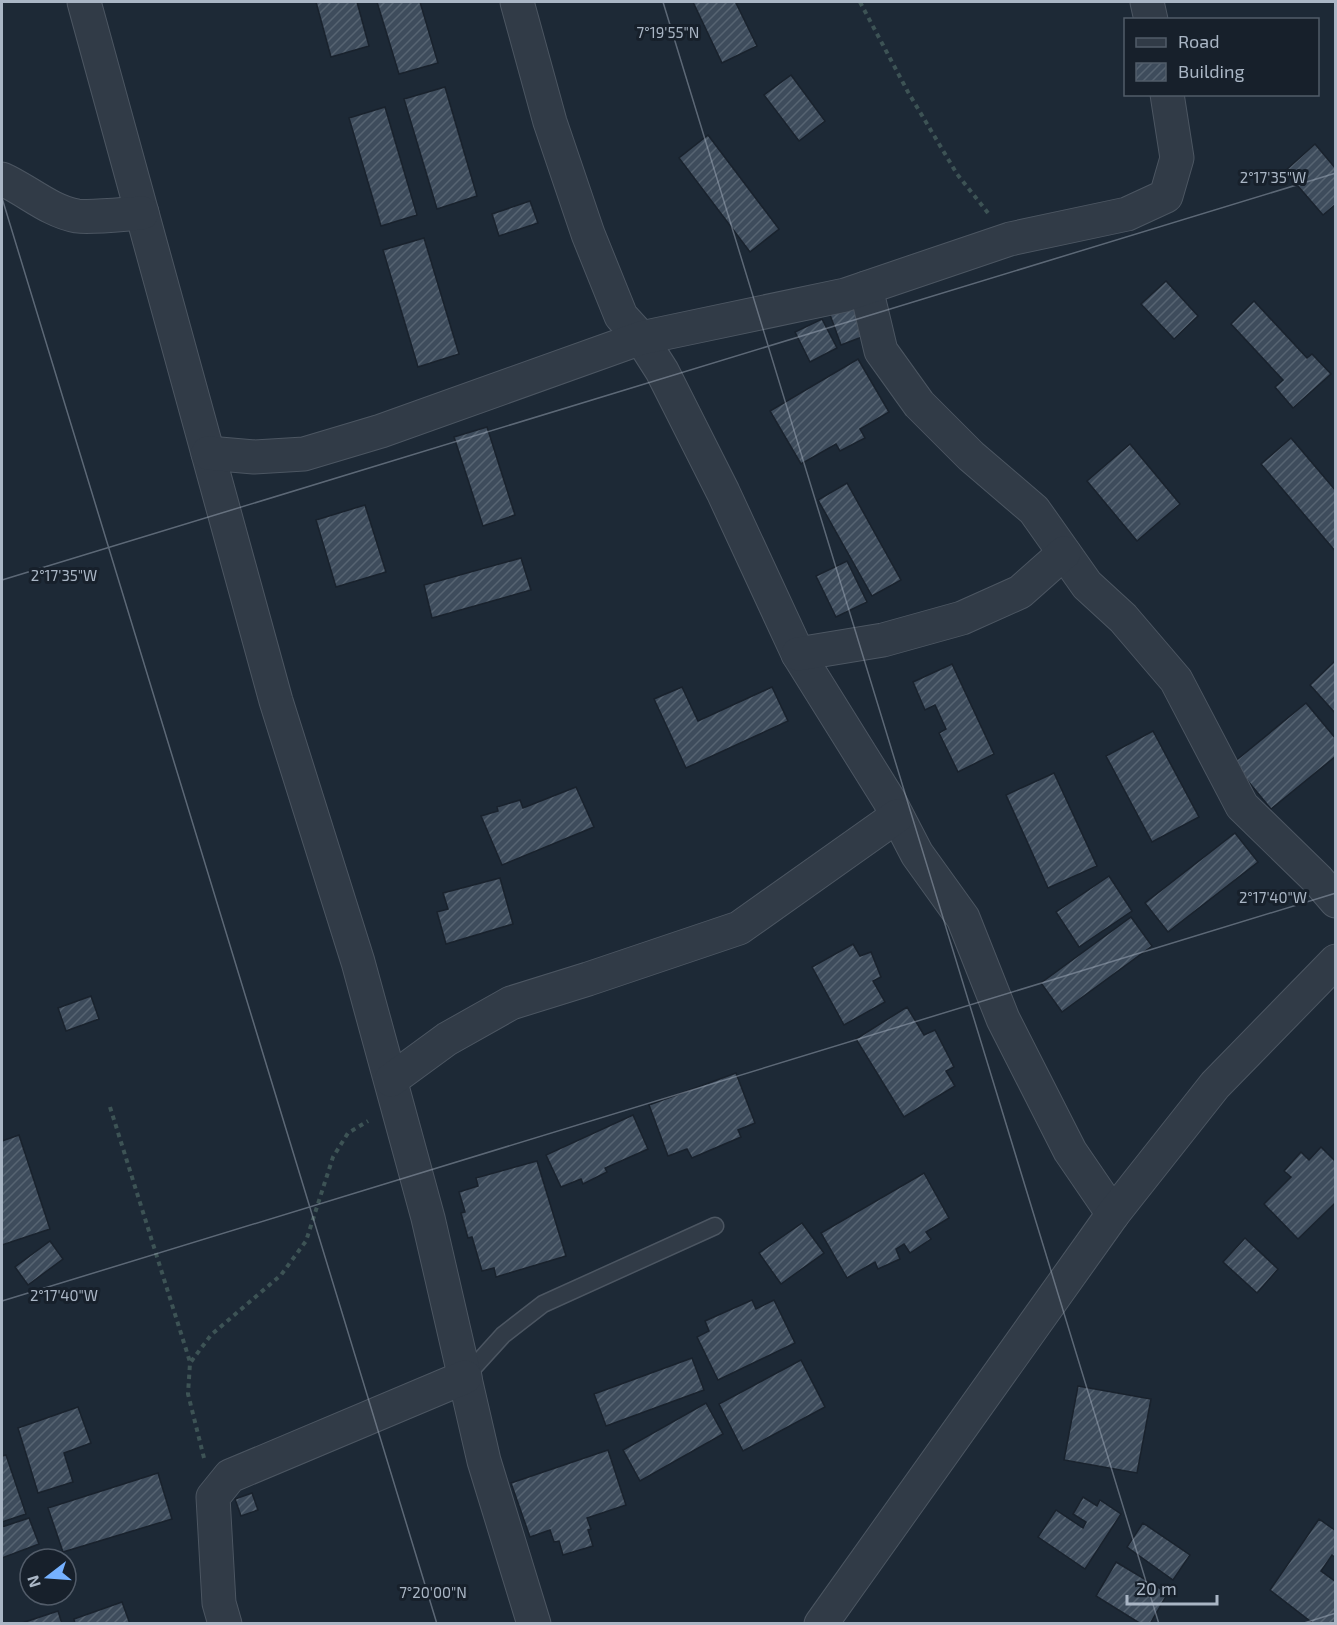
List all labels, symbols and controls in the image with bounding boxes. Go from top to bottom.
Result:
legend [1124,18,1319,96]
text: 7°19'55"N [637,23,699,41]
text: Road [1178,30,1219,52]
text: Building [1178,60,1245,82]
text: 2°17'35"W [1240,168,1306,186]
text: 2°17'35"W [31,566,97,584]
text: 2°17'40"W [1239,888,1307,906]
text: 2°17'40"W [30,1286,98,1304]
north arrow [18,1547,78,1607]
scale bar [1127,1568,1217,1606]
text: N [22,1573,44,1590]
text: 20 m [1136,1577,1177,1599]
text: 7°20'00"N [399,1583,467,1601]

